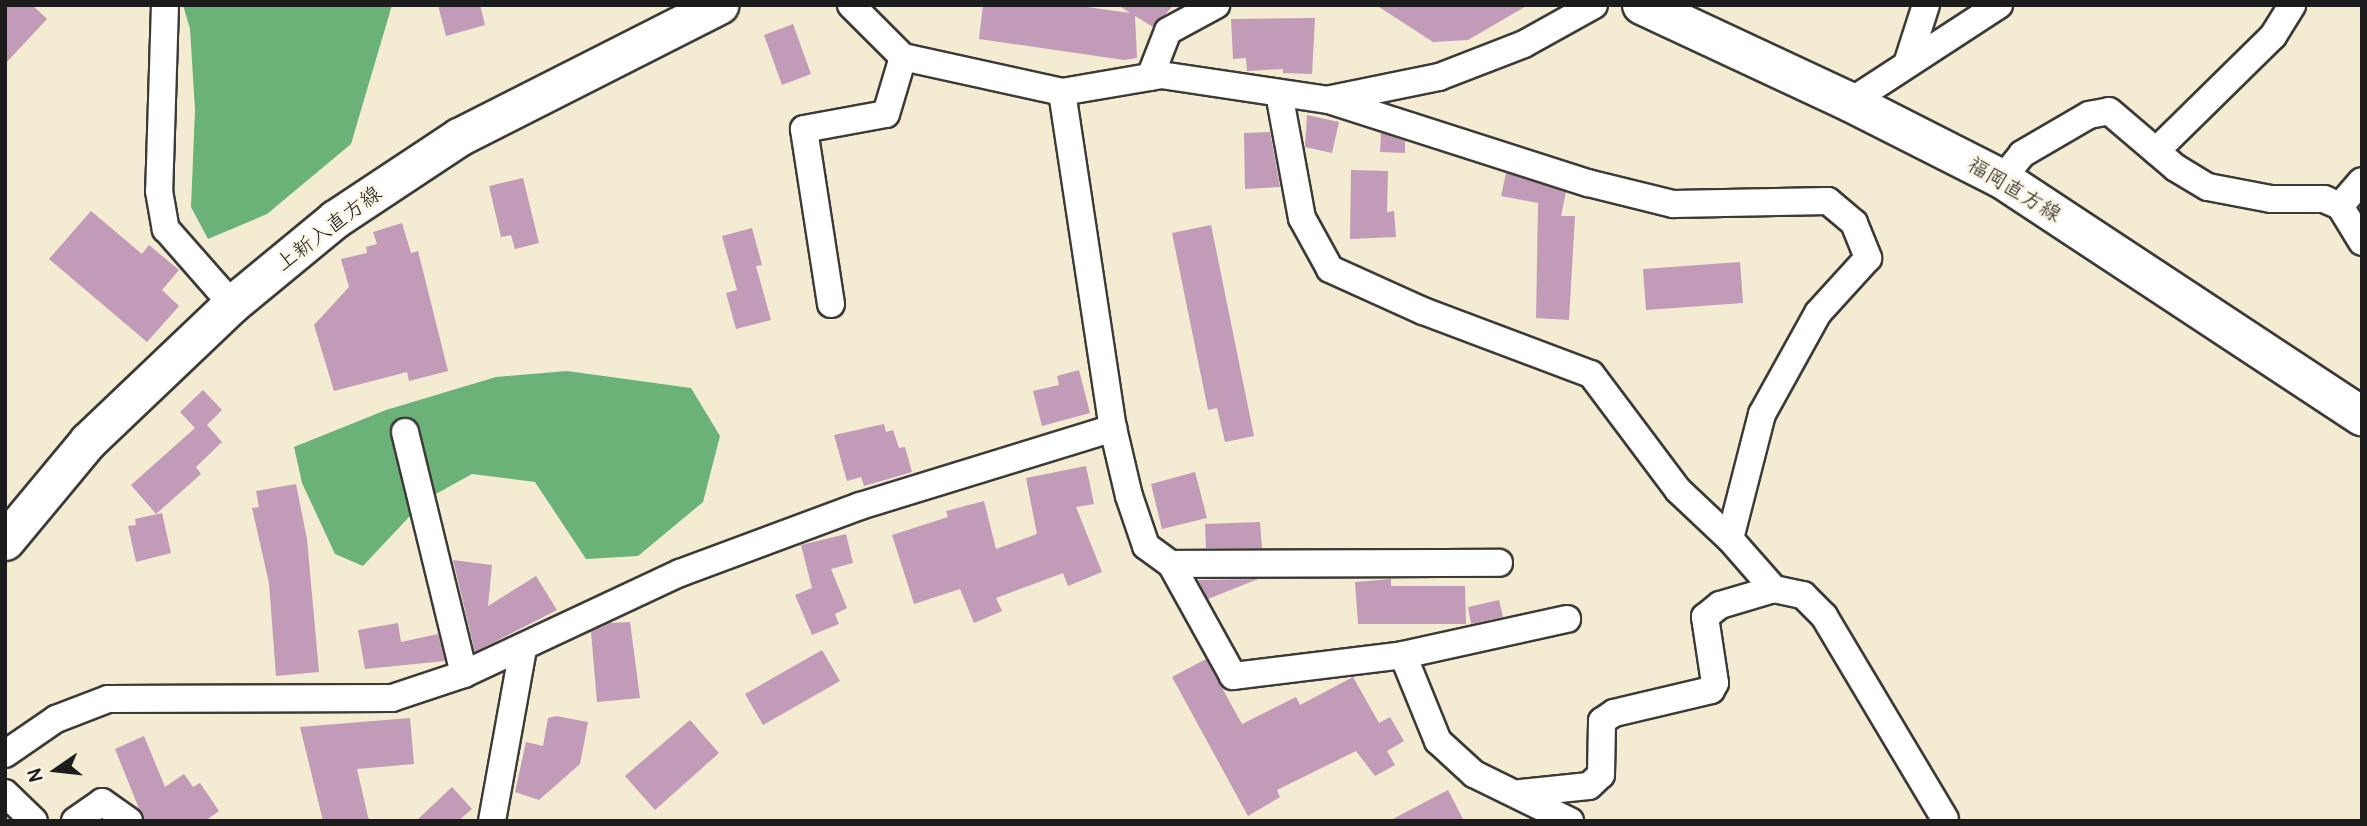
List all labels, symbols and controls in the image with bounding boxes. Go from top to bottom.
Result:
street label: 福岡直方線 [1963,152,2065,228]
street label: 上新入直方線 [271,181,387,277]
north arrow [21,735,91,805]
text: N [22,766,49,784]

